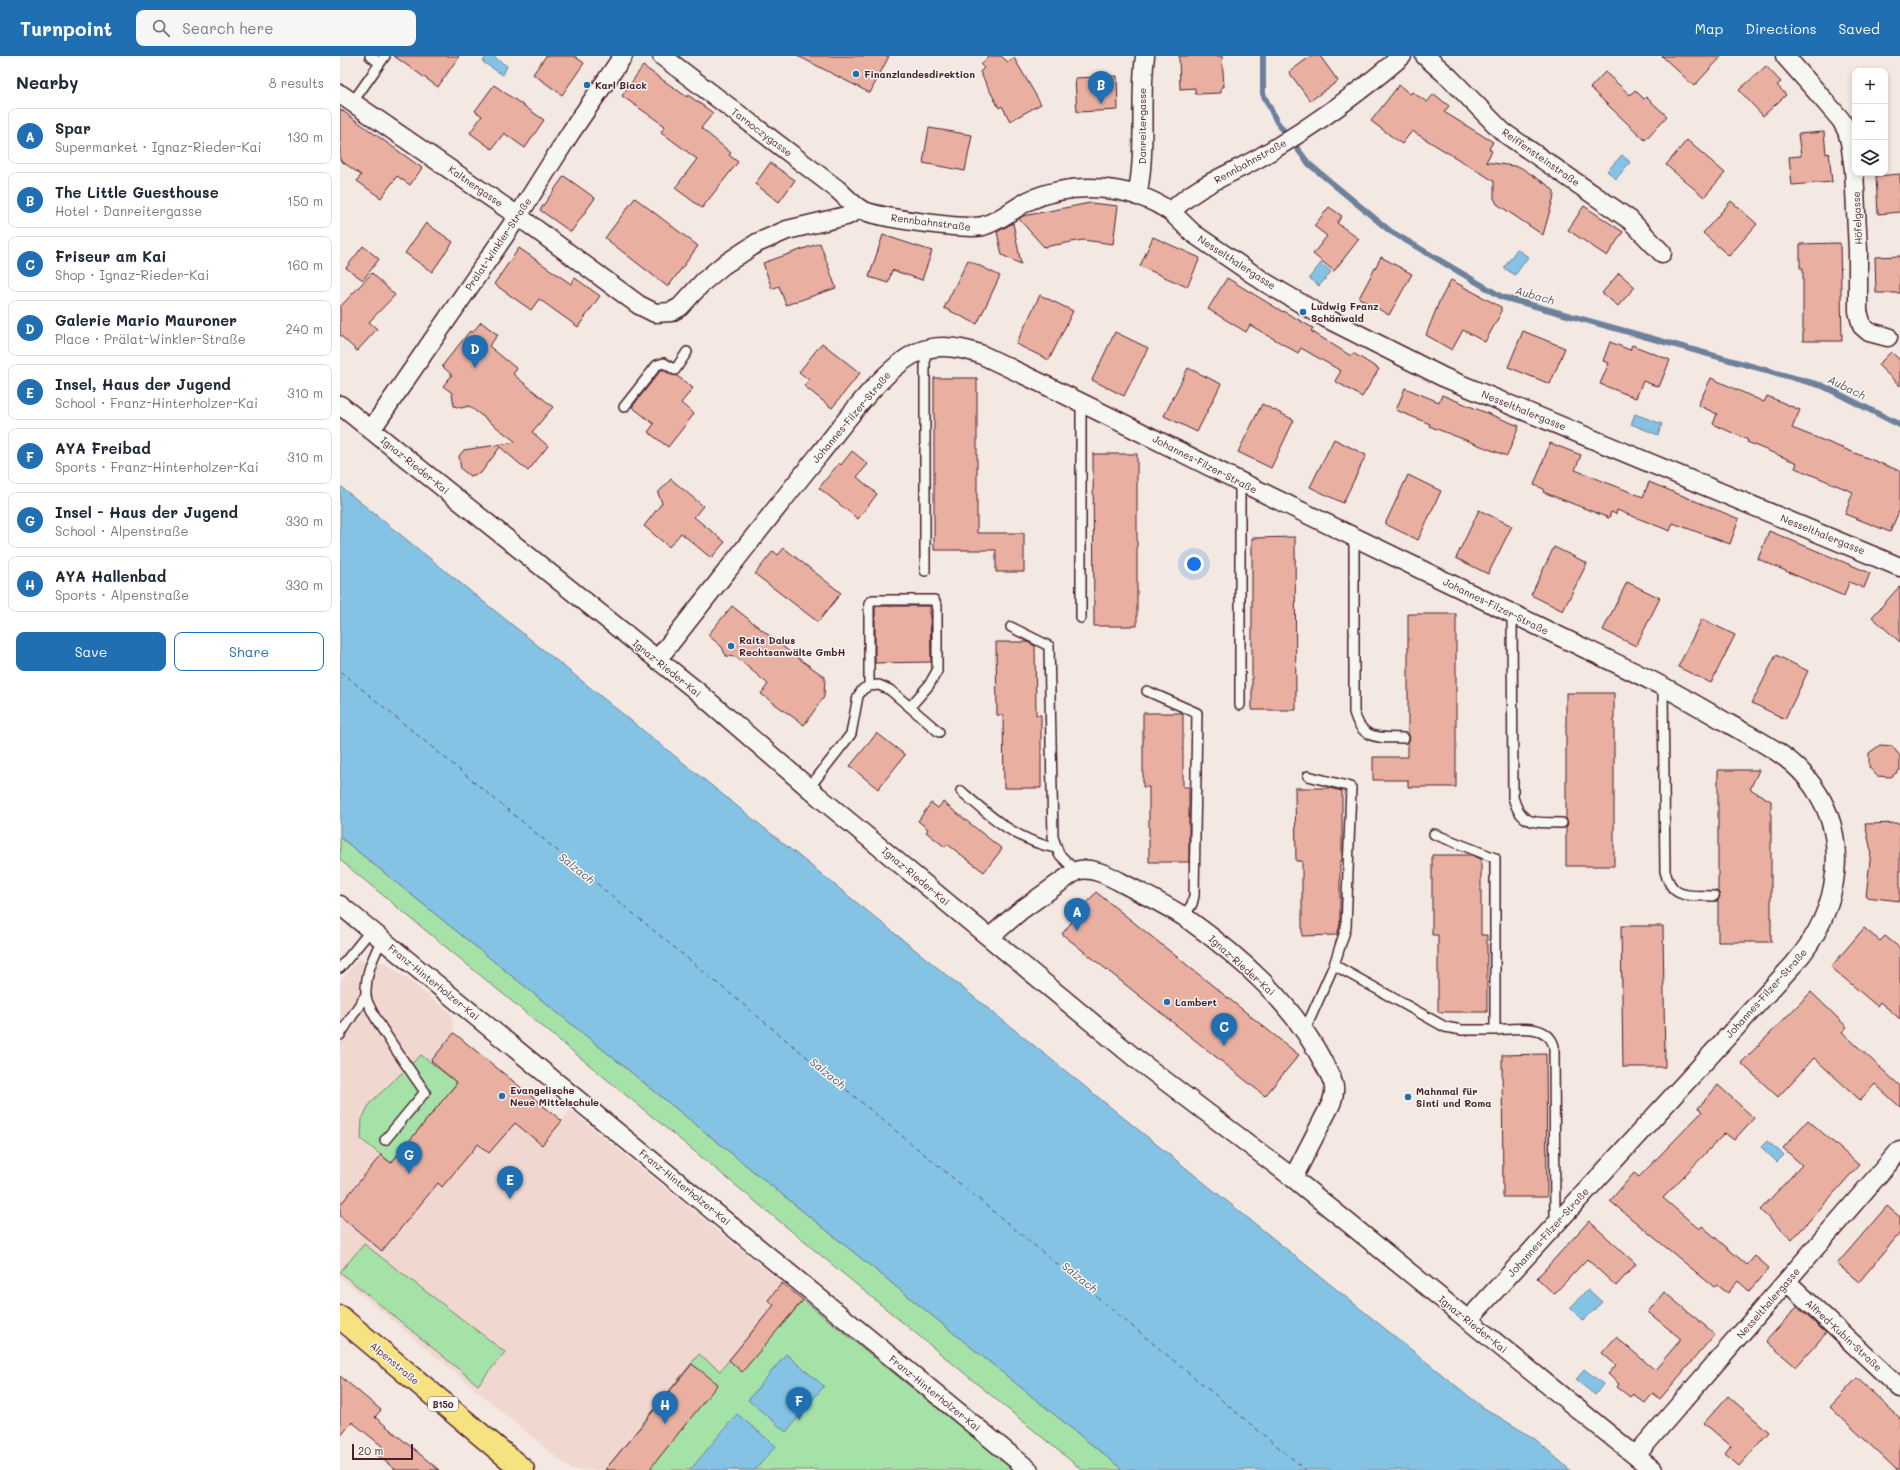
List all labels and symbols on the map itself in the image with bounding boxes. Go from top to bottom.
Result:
place label: Finanzlandesdirektion [864,67,975,81]
marker: Finanzlandesdirektion [851,69,861,79]
pin: B [1088,71,1114,104]
place label: Karl Biack [595,78,647,92]
marker: Karl Biack [582,80,592,90]
street label: Danreitergasse [1135,88,1149,164]
street label: Tarnoczygasse [729,104,795,160]
street label: Reiffensteinstraße [1499,125,1583,189]
street label: Rennbahnstraße [1211,135,1289,187]
street label: Kaltnergasse [446,162,506,210]
street label: Höfelgasse [1849,191,1865,245]
street label: Prälat-Winkler-Straße [462,195,534,293]
street label: Rennbahnstraße [890,210,972,234]
street label: Nesselthalergasse [1195,232,1279,292]
water label: Aubach [1514,282,1556,308]
place label: Ludwig Franz Schönwald [1311,299,1379,325]
marker: Ludwig Franz Schönwald [1298,307,1308,317]
pin: D [462,335,488,368]
street label: Johannes-Filzer-Straße [808,368,894,466]
water label: Aubach [1826,371,1868,403]
street label: Nesselthalergasse [1480,387,1568,433]
street label: Johannes-Filzer-Straße [1150,432,1260,496]
street label: Ignaz-Rieder-Kai [378,433,452,497]
street label: Nesselthalergasse [1779,511,1867,557]
your location [1184,554,1204,574]
street label: Johannes-Filzer-Straße [1441,574,1551,638]
place label: Raits Dalus Rechtsanwälte GmbH [739,633,846,659]
street label: Ignaz-Rieder-Kai [630,636,704,700]
marker: Raits Dalus Rechtsanwälte GmbH [726,641,736,651]
street label: Ignaz-Rieder-Kai [879,843,953,909]
water label: Salzach [556,849,598,887]
pin: A [1064,898,1090,931]
street label: Ignaz-Rieder-Kai [1206,932,1278,998]
street label: Franz-Hinterholzer-Kai [385,941,483,1023]
street label: Johannes-Filzer-Straße [1722,945,1810,1041]
place label: Lambert [1175,995,1217,1009]
marker: Lambert [1162,997,1172,1007]
pin: C [1211,1013,1237,1046]
water label: Salzach [807,1054,849,1092]
place label: Evangelische Neue Mittelschule [510,1083,599,1109]
place label: Mahnmal für Sinti und Roma [1416,1084,1491,1110]
marker: Evangelische Neue Mittelschule [497,1091,507,1101]
marker: Mahnmal für Sinti und Roma [1403,1092,1413,1102]
pin: G [396,1141,422,1174]
street label: Franz-Hinterholzer-Kai [636,1146,734,1228]
pin: E [497,1166,523,1199]
street label: Johannes-Filzer-Straße [1504,1184,1592,1280]
water label: Salzach [1059,1258,1101,1296]
street label: Nesselthalergasse [1733,1264,1803,1342]
street label: Ignaz-Rieder-Kai [1436,1292,1510,1356]
street label: Alfred-Kubin-Straße [1803,1296,1885,1374]
street label: Alpenstraße [367,1338,423,1388]
street label: Franz-Hinterholzer-Kai [886,1352,984,1434]
pin: F [786,1387,812,1420]
pin: H [652,1391,678,1424]
road number: B150 [428,1397,458,1411]
scale bar [352,1442,413,1461]

